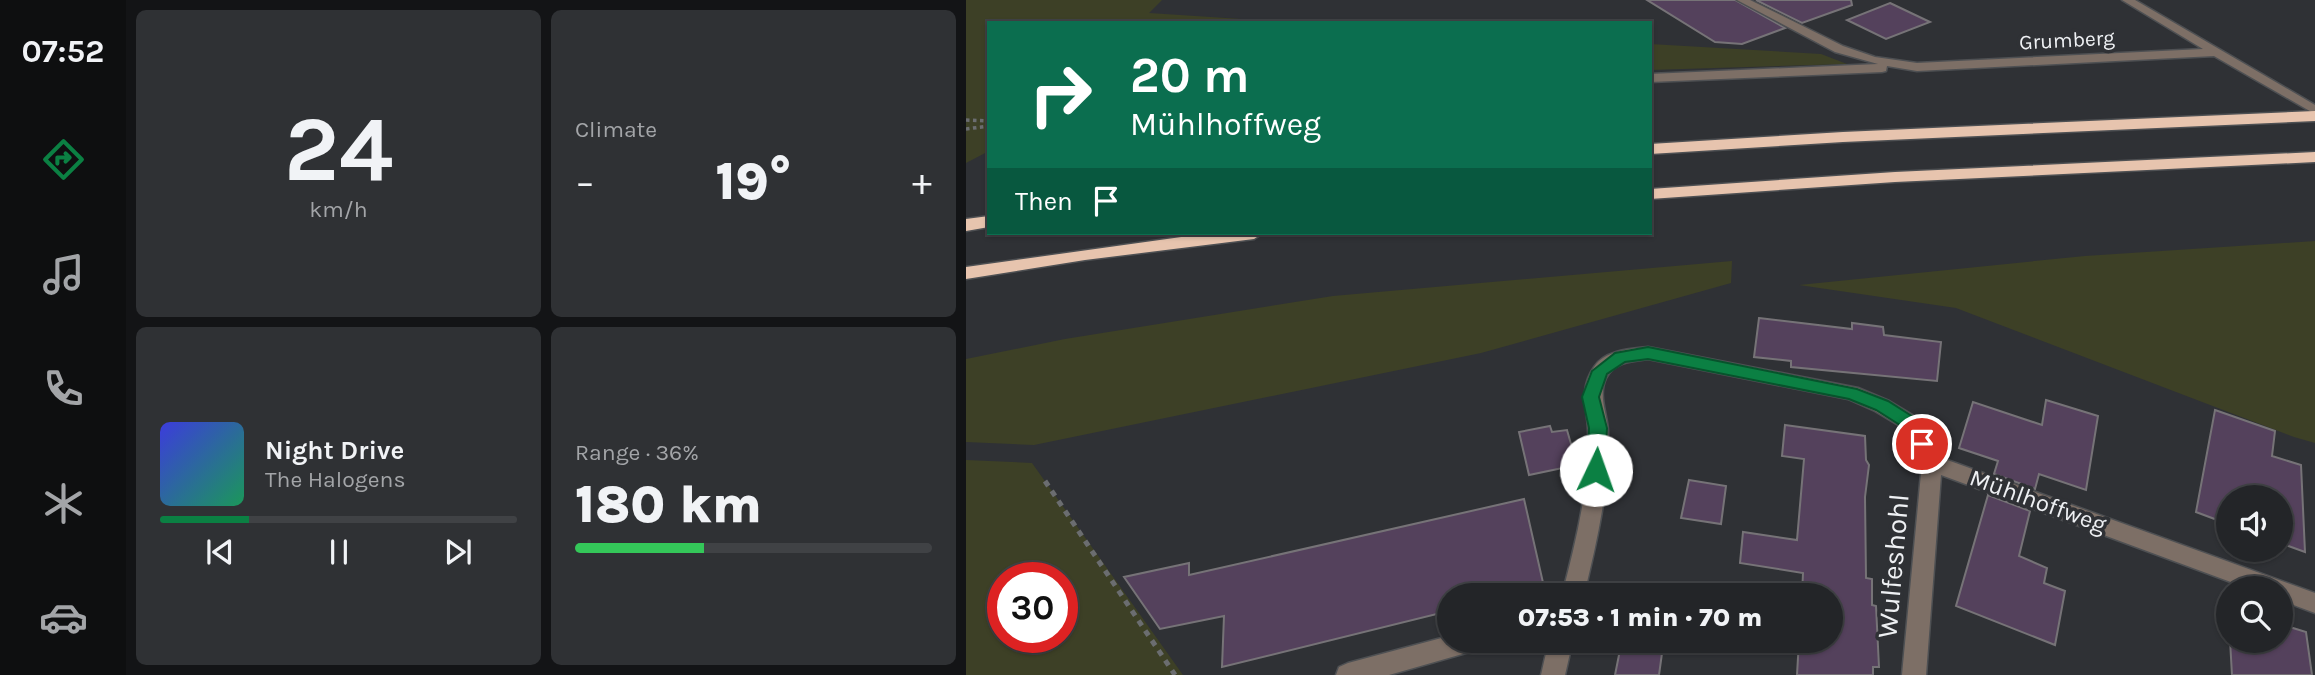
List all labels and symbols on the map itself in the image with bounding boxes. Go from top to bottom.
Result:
street label: Grumberg [2019,26,2116,54]
pin [1892,414,1952,474]
position arrow [1559,433,1633,507]
street label: Mühlhoffweg [1966,463,2111,539]
street label: Wulfeshohl [1870,493,1916,639]
speed limit sign: 30 [987,562,1078,653]

